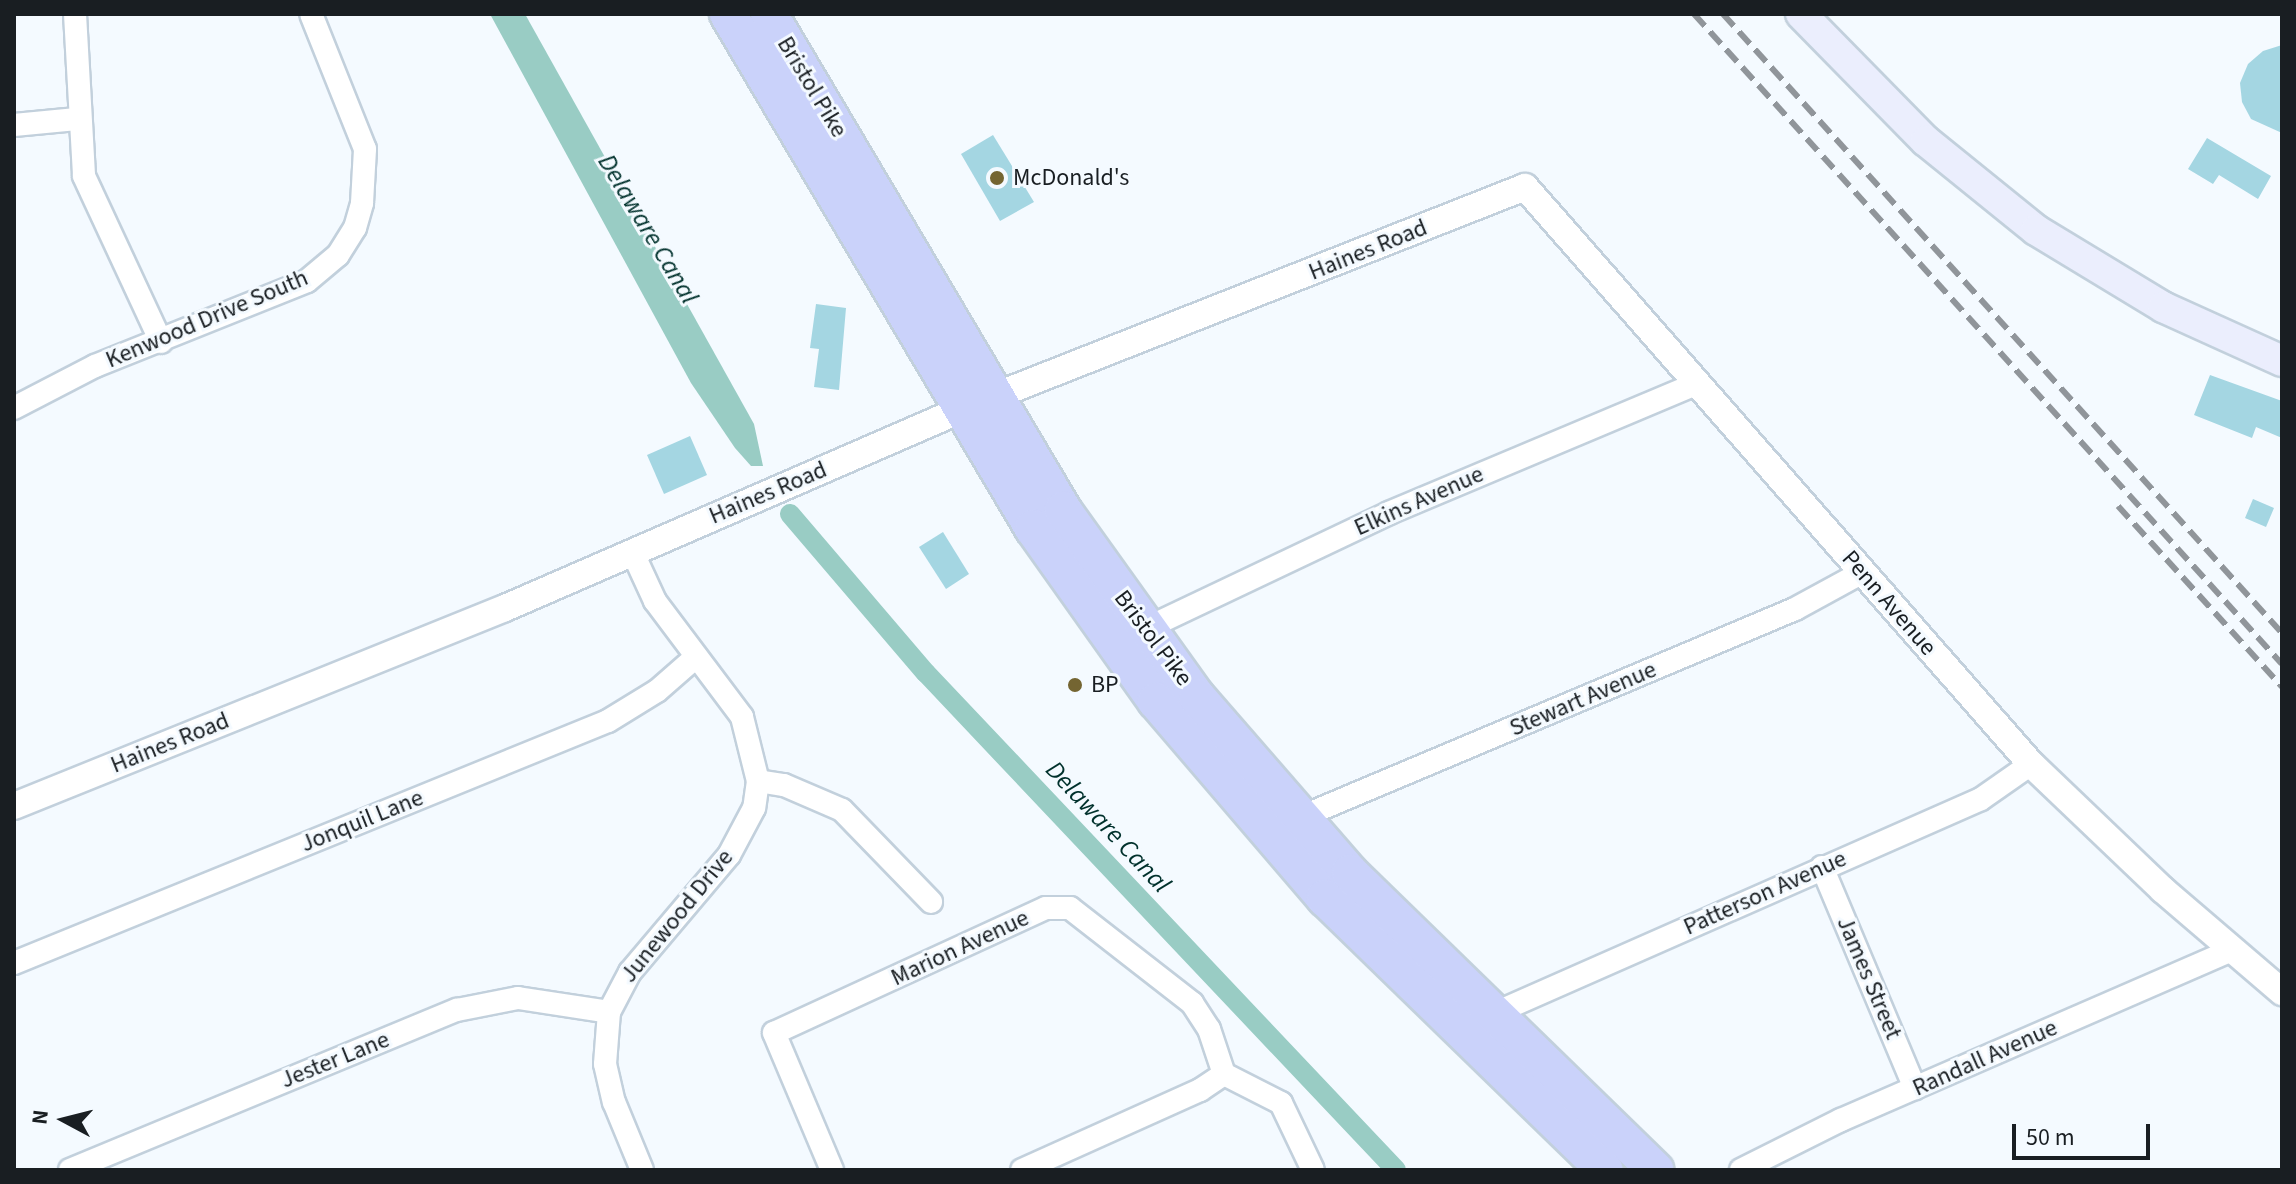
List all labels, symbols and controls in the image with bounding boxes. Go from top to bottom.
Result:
street label: Bristol Pike [771,31,853,143]
water label: Delaware Canal [591,148,705,310]
place label: McDonald's [1013,164,1129,192]
marker: McDonald's [988,169,1006,187]
street label: Haines Road [1305,213,1431,287]
street label: Kenwood Drive South [102,263,312,375]
street label: Haines Road [705,455,831,531]
street label: Elkins Avenue [1350,460,1488,542]
street label: Penn Avenue [1836,545,1942,661]
street label: Bristol Pike [1108,584,1198,692]
street label: Stewart Avenue [1505,655,1661,743]
place label: BP [1091,671,1119,699]
marker: BP [1066,676,1084,694]
street label: Haines Road [107,706,233,780]
water label: Delaware Canal [1039,755,1177,899]
street label: Jonquil Lane [297,783,427,859]
street label: Junewood Drive [615,844,739,988]
street label: Patterson Avenue [1679,844,1851,942]
street label: Marion Avenue [887,904,1033,992]
street label: James Street [1830,912,1908,1044]
street label: Randall Avenue [1908,1013,2062,1103]
street label: Jester Lane [276,1025,394,1095]
north arrow [24,1080,104,1160]
text: N [23,1108,57,1126]
scale bar [2016,1108,2154,1158]
text: 50 m [2026,1120,2075,1155]

